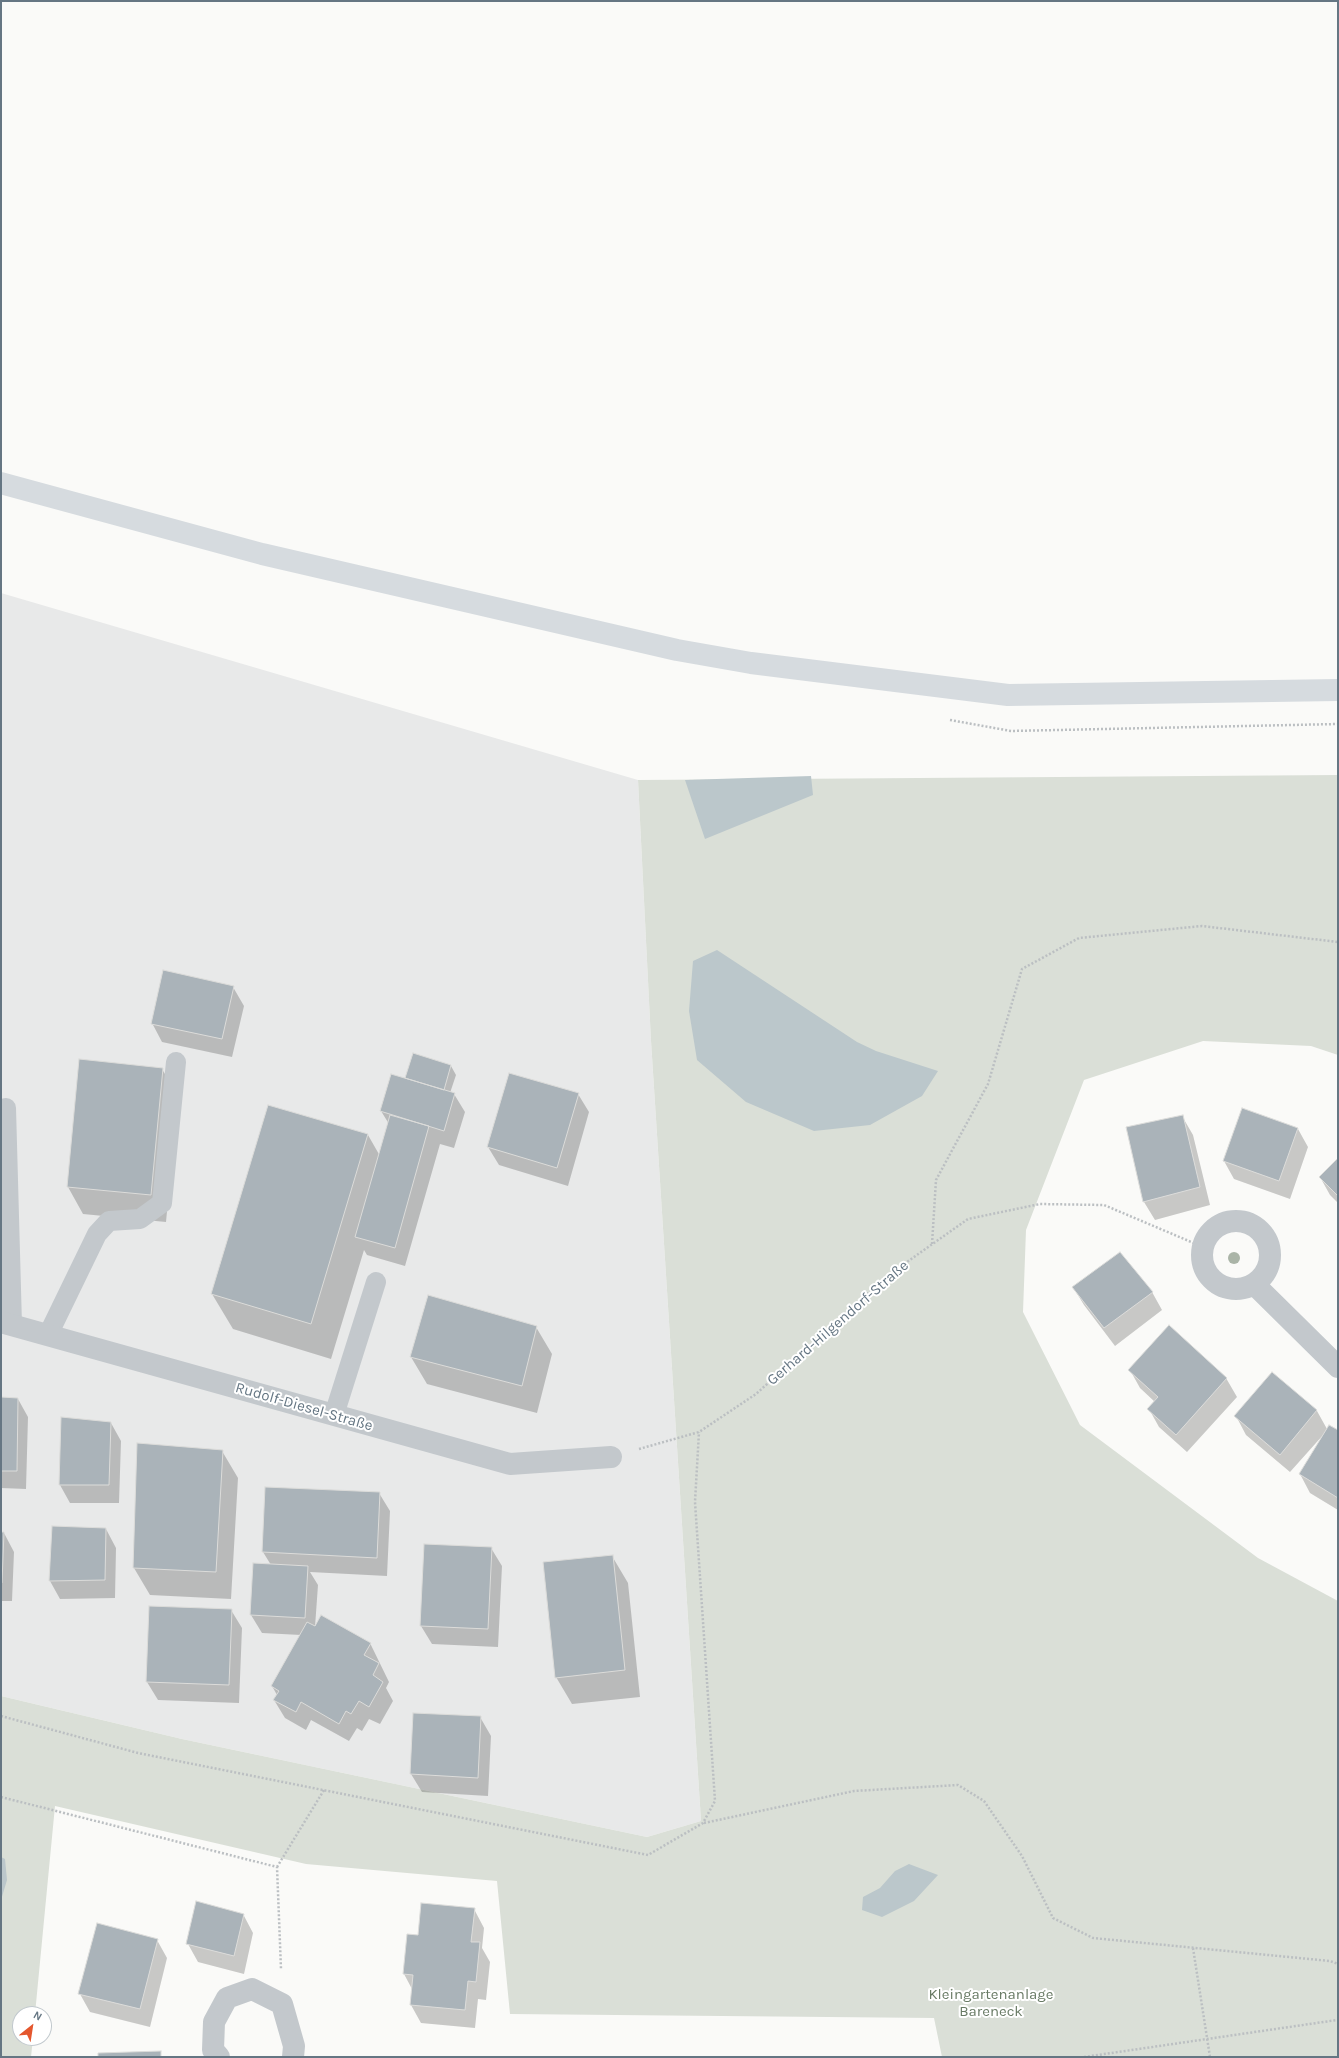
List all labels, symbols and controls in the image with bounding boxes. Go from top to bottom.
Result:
street label: Gerhard-Hilgendorf-Straße [764,1257,912,1389]
street label: Rudolf-Diesel-Straße [233,1379,375,1435]
park label: Kleingartenanlage Bareneck [928,1986,1054,2021]
north arrow [12,2006,52,2046]
text: N [31,2008,44,2024]

